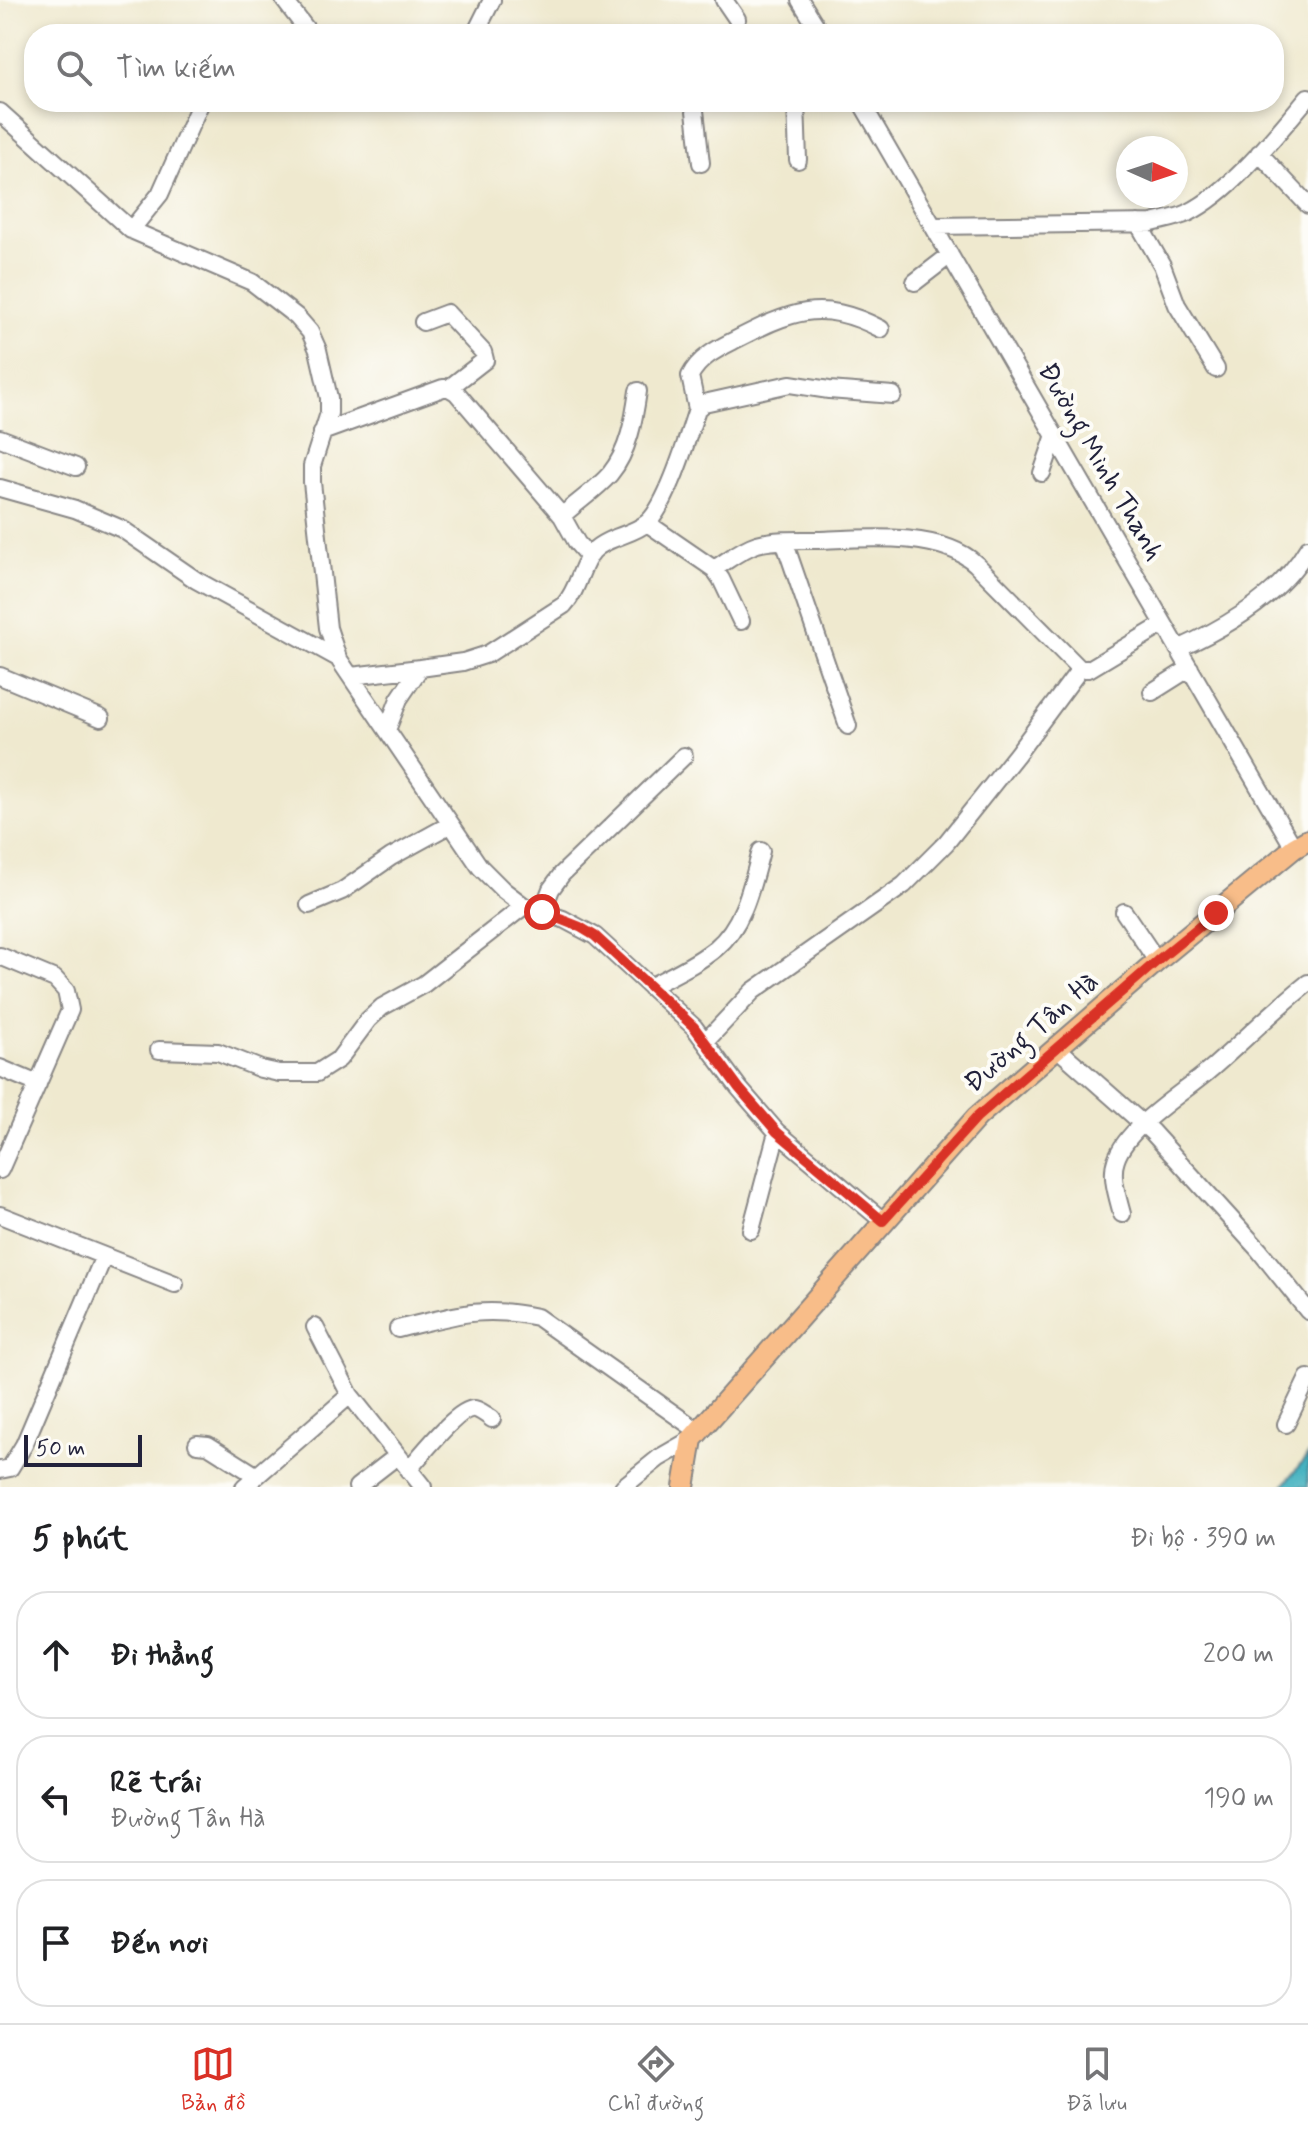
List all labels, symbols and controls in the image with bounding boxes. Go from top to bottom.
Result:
search box [24,24,1284,112]
icon: search [52,46,96,90]
text: Tìm kiếm [116,49,236,88]
north arrow [1116,136,1188,208]
street label: Đường Minh Thanh [1026,356,1172,569]
route start [524,894,560,930]
route end [1198,895,1234,931]
street label: Đường Tân Hà [957,964,1109,1104]
scale bar [24,1431,142,1467]
text: 50 m [36,1435,85,1463]
text: 5 phút [32,1517,128,1562]
text: Đi bộ · 390 m [1130,1522,1276,1556]
icon: ahead [34,1633,78,1677]
text: Đi thẳng [110,1636,214,1675]
text: 200 m [1203,1638,1274,1672]
text: Rẽ trái [110,1763,201,1802]
icon: left [34,1777,78,1821]
text: 190 m [1204,1782,1274,1816]
text: Đường Tân Hà [110,1802,265,1836]
icon: arrive [34,1921,78,1965]
text: Đến nơi [110,1924,208,1963]
tab: Bản đồ [181,2042,245,2118]
tab: Chỉ đường [608,2042,704,2118]
tab: Đã lưu [1066,2042,1127,2118]

